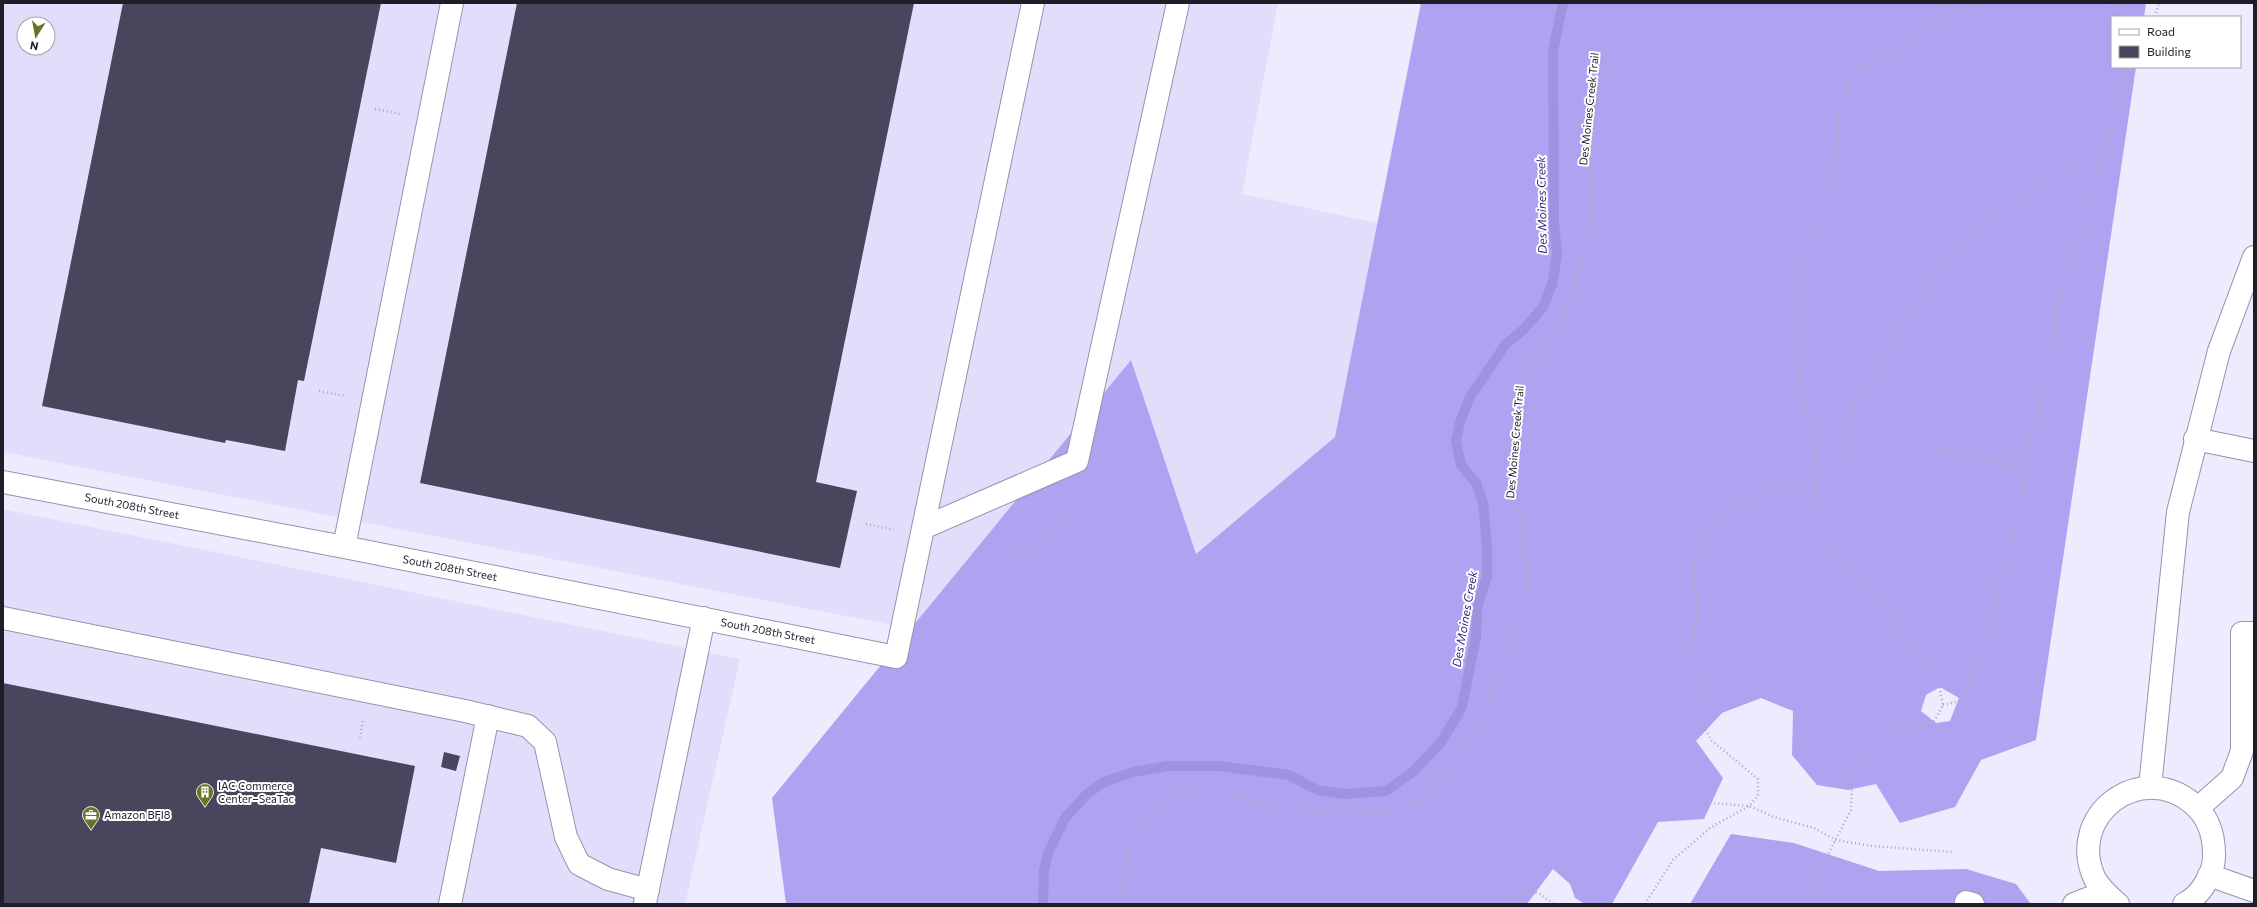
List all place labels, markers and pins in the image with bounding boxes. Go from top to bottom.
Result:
place label: IAC Commerce Center–SeaTac [218,779,294,805]
building icon: IAC Commerce Center–SeaTac [195,782,215,807]
office icon: Amazon BFI8 [81,805,101,830]
place label: Amazon BFI8 [104,808,171,821]

